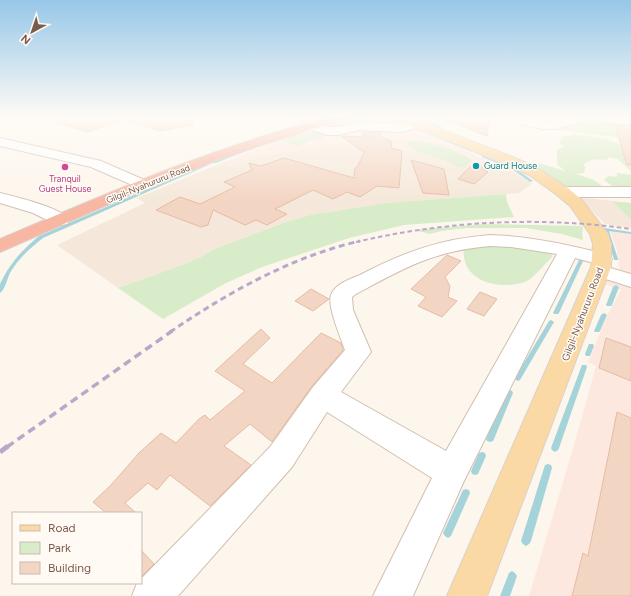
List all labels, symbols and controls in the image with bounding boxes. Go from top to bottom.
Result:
north arrow [12,12,52,52]
text: N [18,32,33,47]
place label: Guard House [484,160,537,171]
marker: Guard House [471,161,481,171]
marker: Tranquil Guest House [60,162,70,172]
street label: Gilgil-Nyahururu Road [104,162,191,205]
place label: Tranquil Guest House [39,173,91,194]
street label: Gilgil-Nyahururu Road [559,265,606,363]
legend [12,512,142,584]
text: Road [48,521,76,535]
text: Park [48,541,71,555]
text: Building [48,561,91,575]

